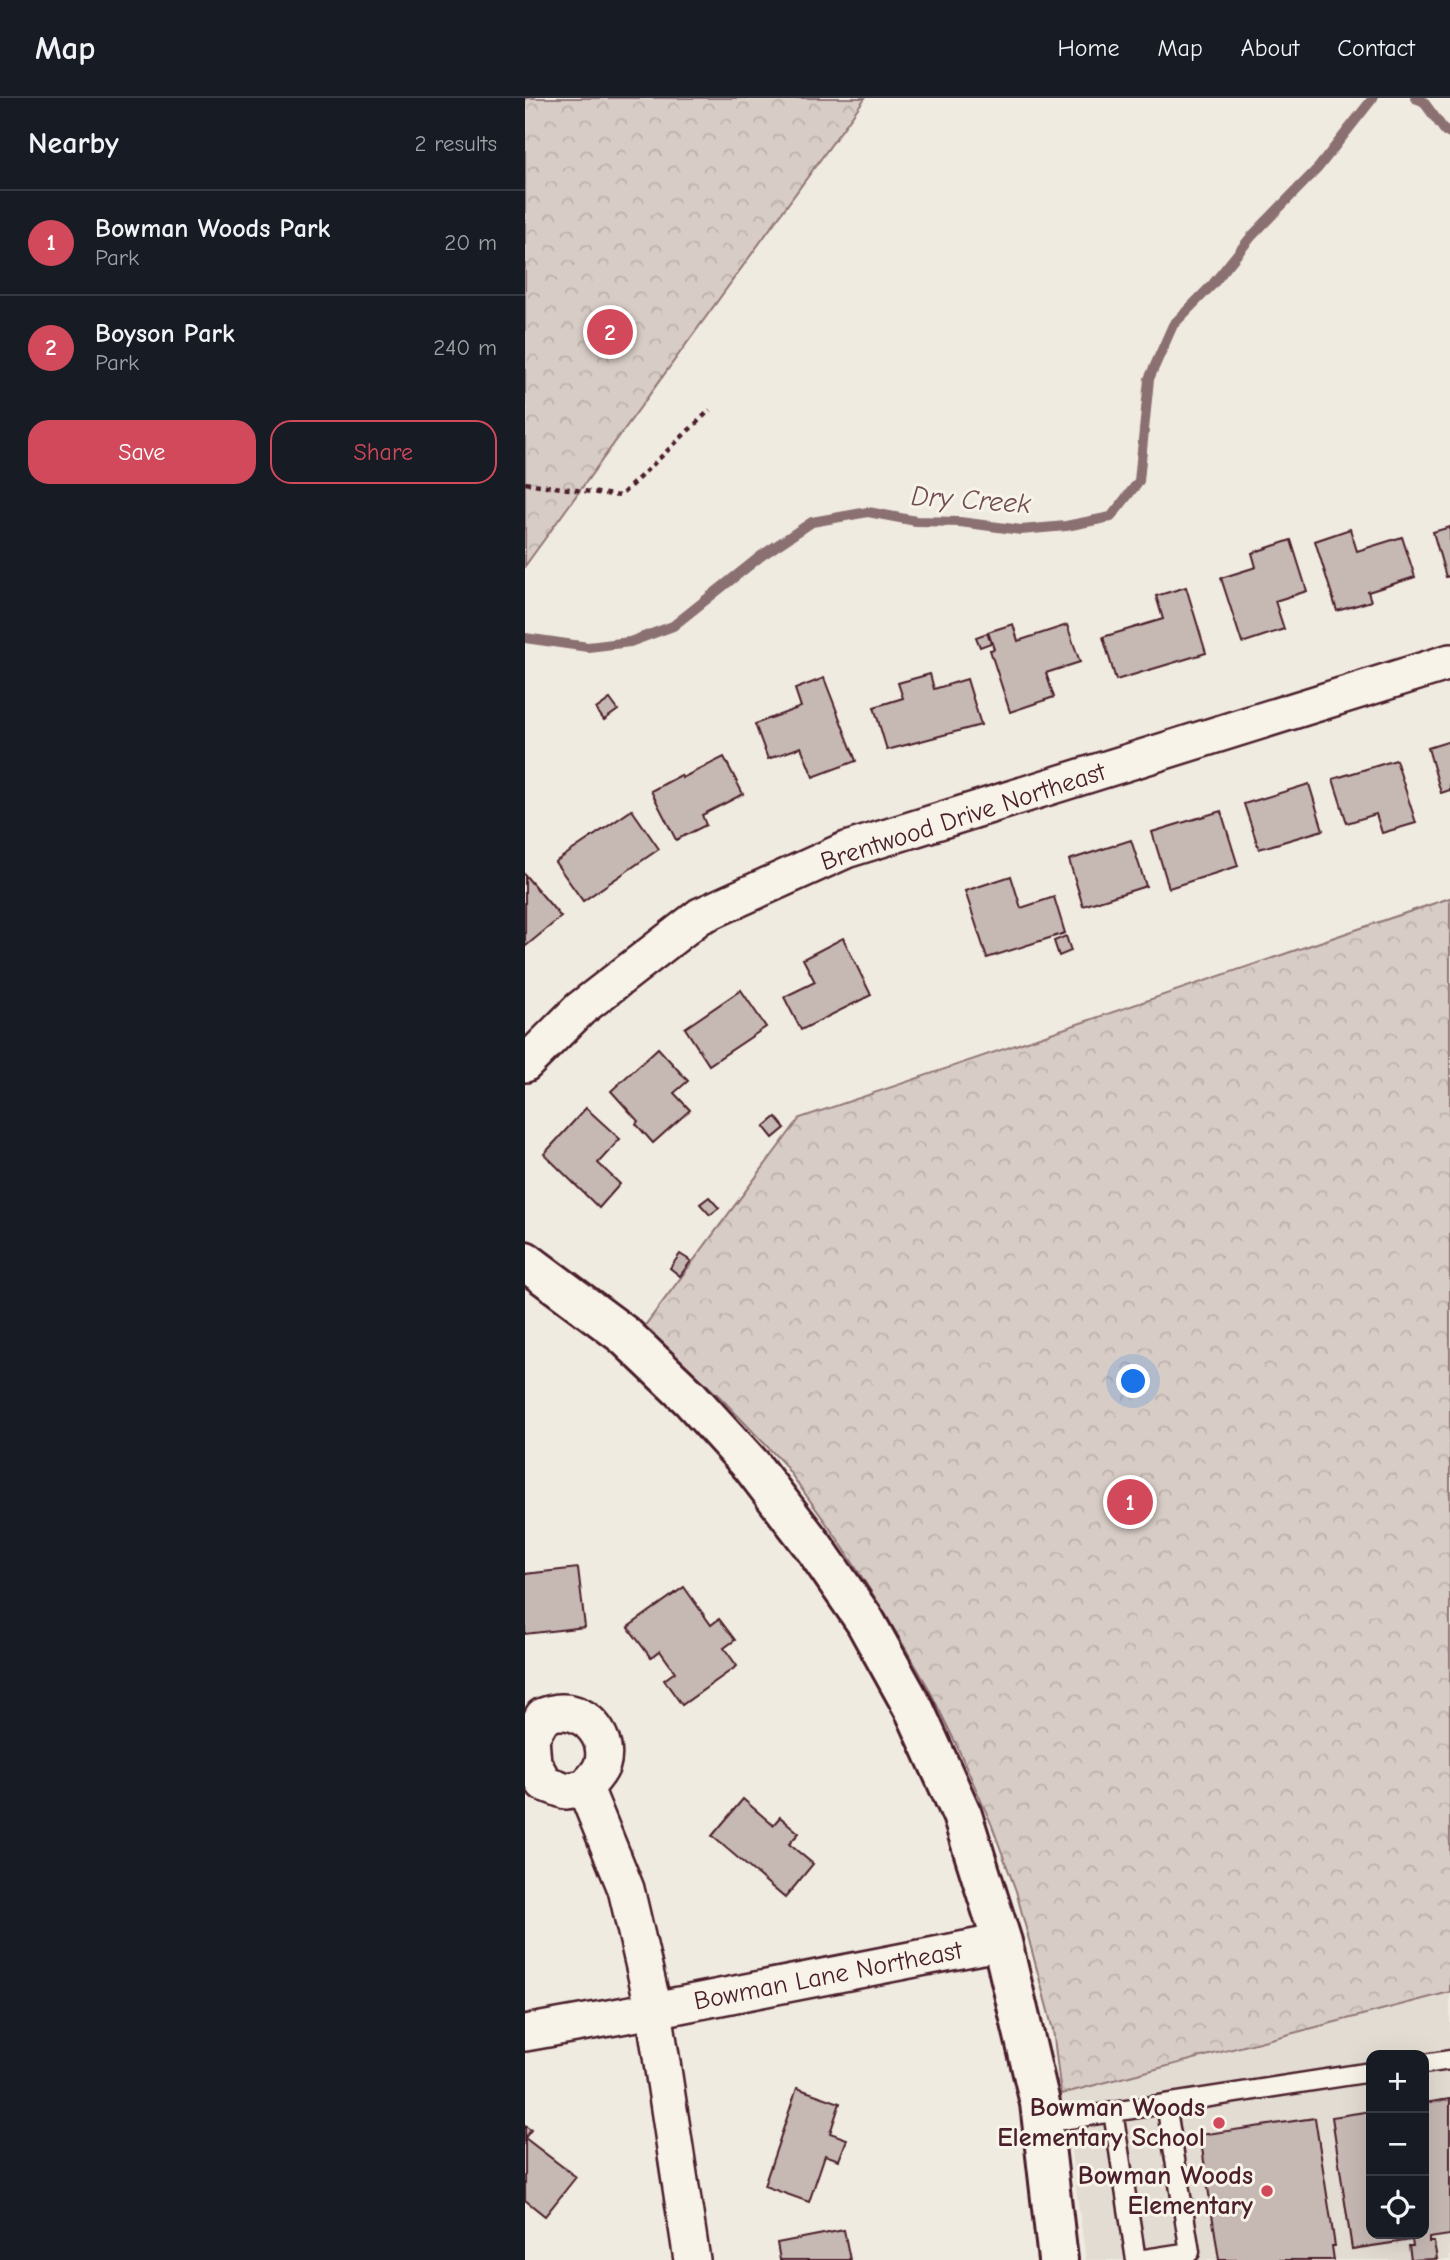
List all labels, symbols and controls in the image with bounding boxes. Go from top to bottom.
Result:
text: Map [35,29,96,67]
text: Home [1058,34,1119,62]
text: Map [1157,34,1203,62]
text: About [1241,34,1299,62]
text: Contact [1337,34,1415,62]
text: Nearby [28,126,119,161]
text: 2 results [415,130,497,157]
text: Bowman Woods Park [95,214,330,244]
text: 1 [46,229,56,256]
text: 20 m [444,229,497,256]
text: Park [95,244,139,271]
pin: 2 [587,306,633,358]
text: Boyson Park [95,319,235,349]
text: 2 [45,334,57,361]
text: 240 m [433,334,497,361]
text: Park [95,349,139,376]
button: Save [28,420,256,484]
button: Share [270,420,497,484]
water label: Dry Creek [910,480,1032,520]
street label: Brentwood Drive Northeast [817,756,1111,877]
your location [1116,1364,1150,1398]
pin: 1 [1107,1476,1153,1528]
street label: Bowman Lane Northeast [691,1935,966,2017]
map controls [1366,2050,1429,2239]
button: + [1366,2050,1429,2113]
place label: Bowman Woods Elementary School [997,2093,1205,2153]
button: − [1366,2113,1429,2176]
marker: Bowman Woods Elementary School [1211,2115,1227,2131]
place label: Bowman Woods Elementary [1078,2161,1253,2221]
button: locate [1366,2176,1429,2239]
marker: Bowman Woods Elementary [1259,2183,1275,2199]

